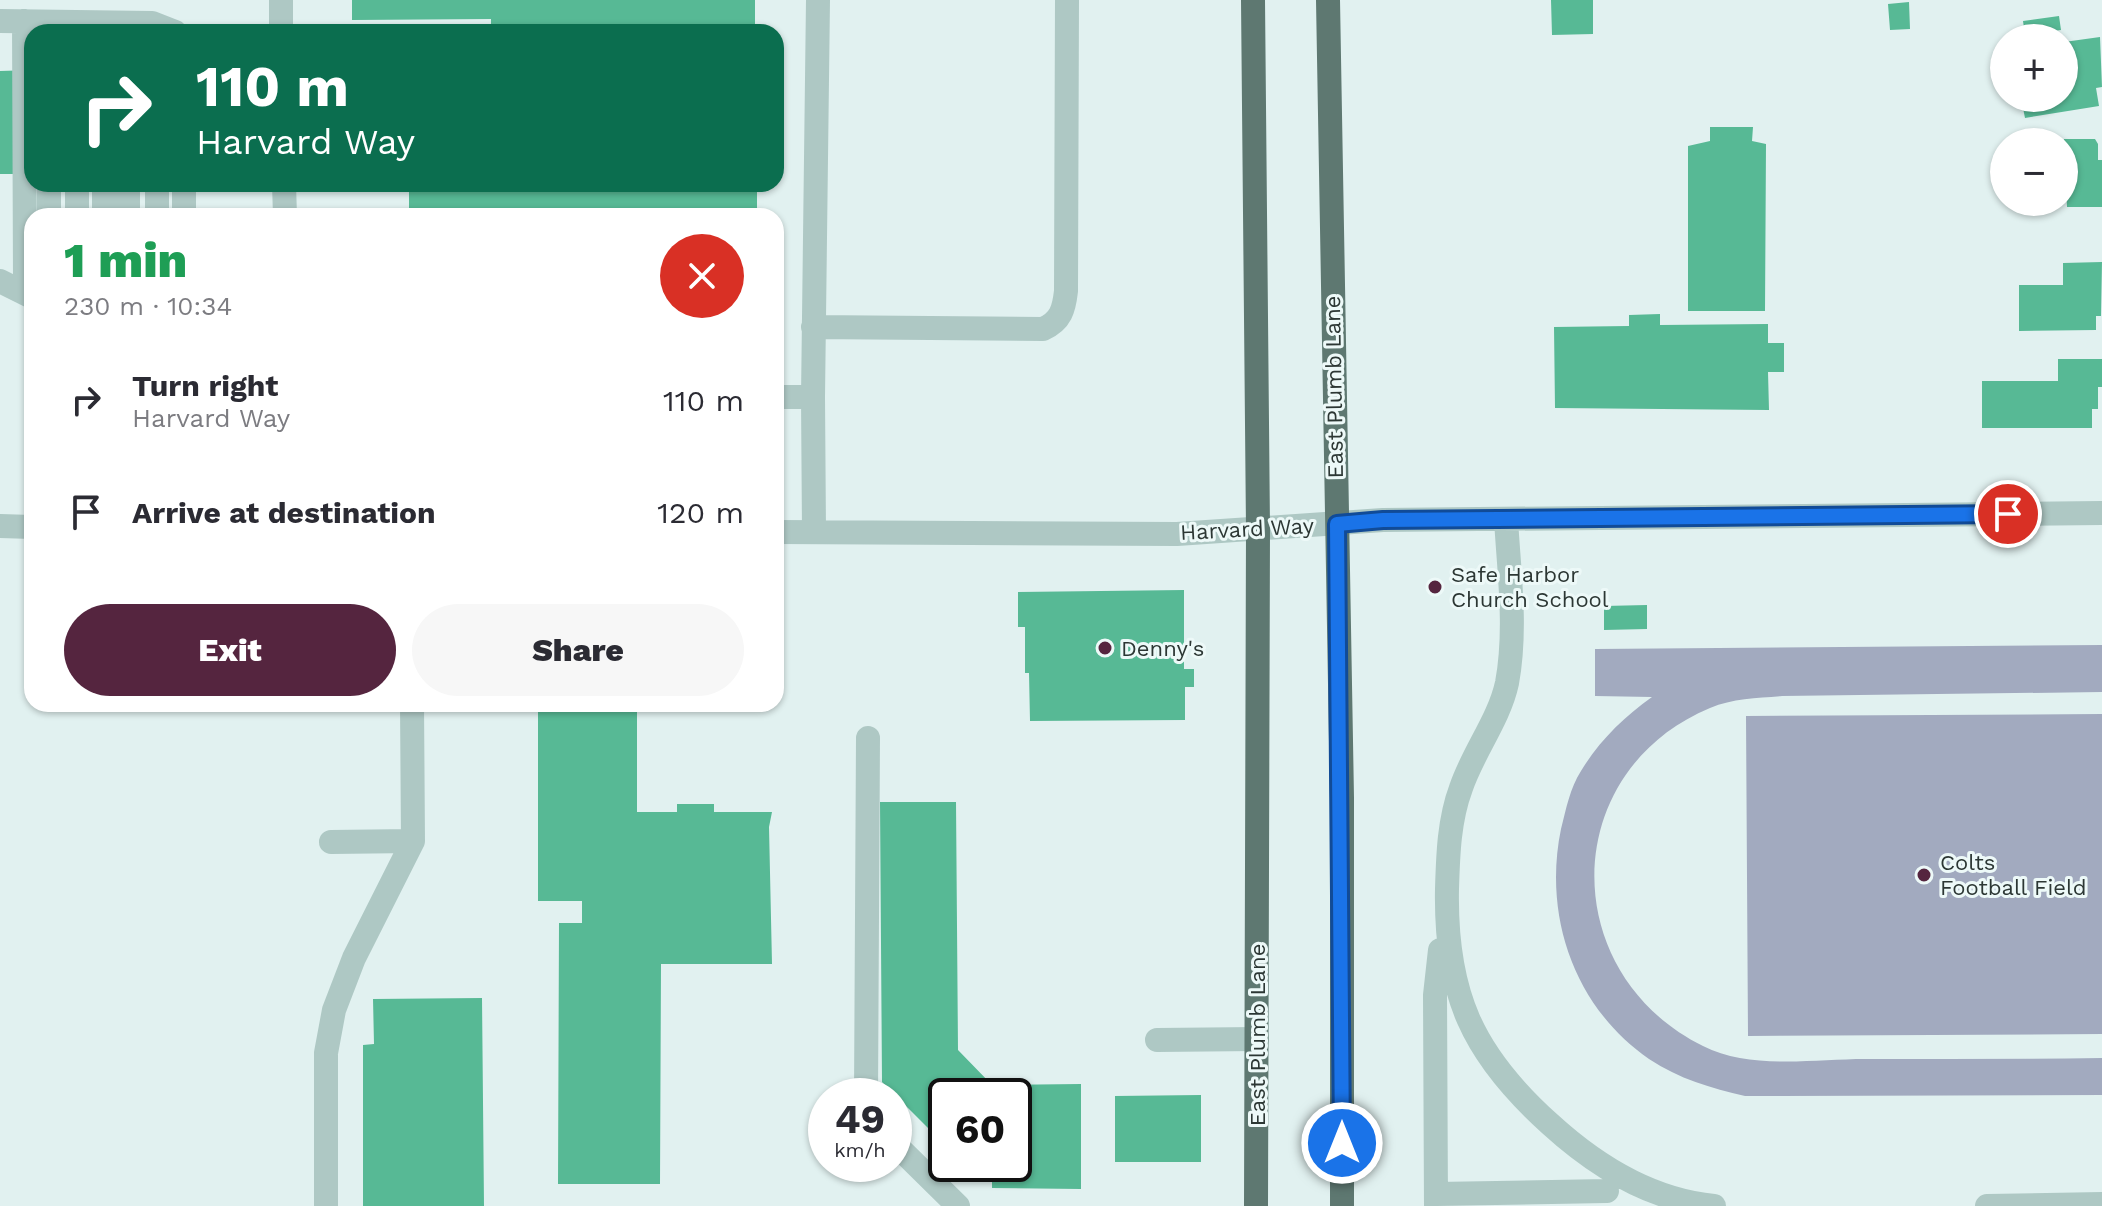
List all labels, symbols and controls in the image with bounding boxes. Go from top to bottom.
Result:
map controls [1990,24,2078,216]
button: + [1990,24,2078,112]
text: 110 m [196,54,349,120]
icon: right [64,56,168,160]
text: Harvard Way [196,121,415,163]
button: − [1990,128,2078,216]
text: 1 min [64,232,187,289]
button: close [660,234,744,318]
text: 230 m · 10:34 [64,291,232,321]
street label: East Plumb Lane [1320,295,1348,479]
text: Turn right [132,368,278,403]
icon: right [64,378,108,422]
text: 110 m [663,383,744,418]
text: Harvard Way [132,403,290,433]
pin [1974,480,2042,548]
icon: arrive [64,490,108,534]
icon: arrive [1986,492,2030,536]
text: Arrive at destination [132,495,436,530]
text: 120 m [657,495,744,530]
street label: Harvard Way [1180,513,1315,545]
place label: Safe Harbor Church School [1451,562,1609,612]
marker: Safe Harbor Church School [1426,578,1444,596]
button: Exit [64,604,396,696]
button: Share [412,604,744,696]
place label: Denny's [1121,636,1204,661]
marker: Denny's [1096,639,1114,657]
place label: Colts Football Field [1940,850,2087,900]
marker: Colts Football Field [1915,866,1933,884]
street label: East Plumb Lane [1245,944,1270,1126]
speed limit sign: 60 [928,1078,1032,1182]
text: 49 [835,1096,885,1143]
position arrow [1300,1101,1384,1185]
text: km/h [834,1138,886,1162]

